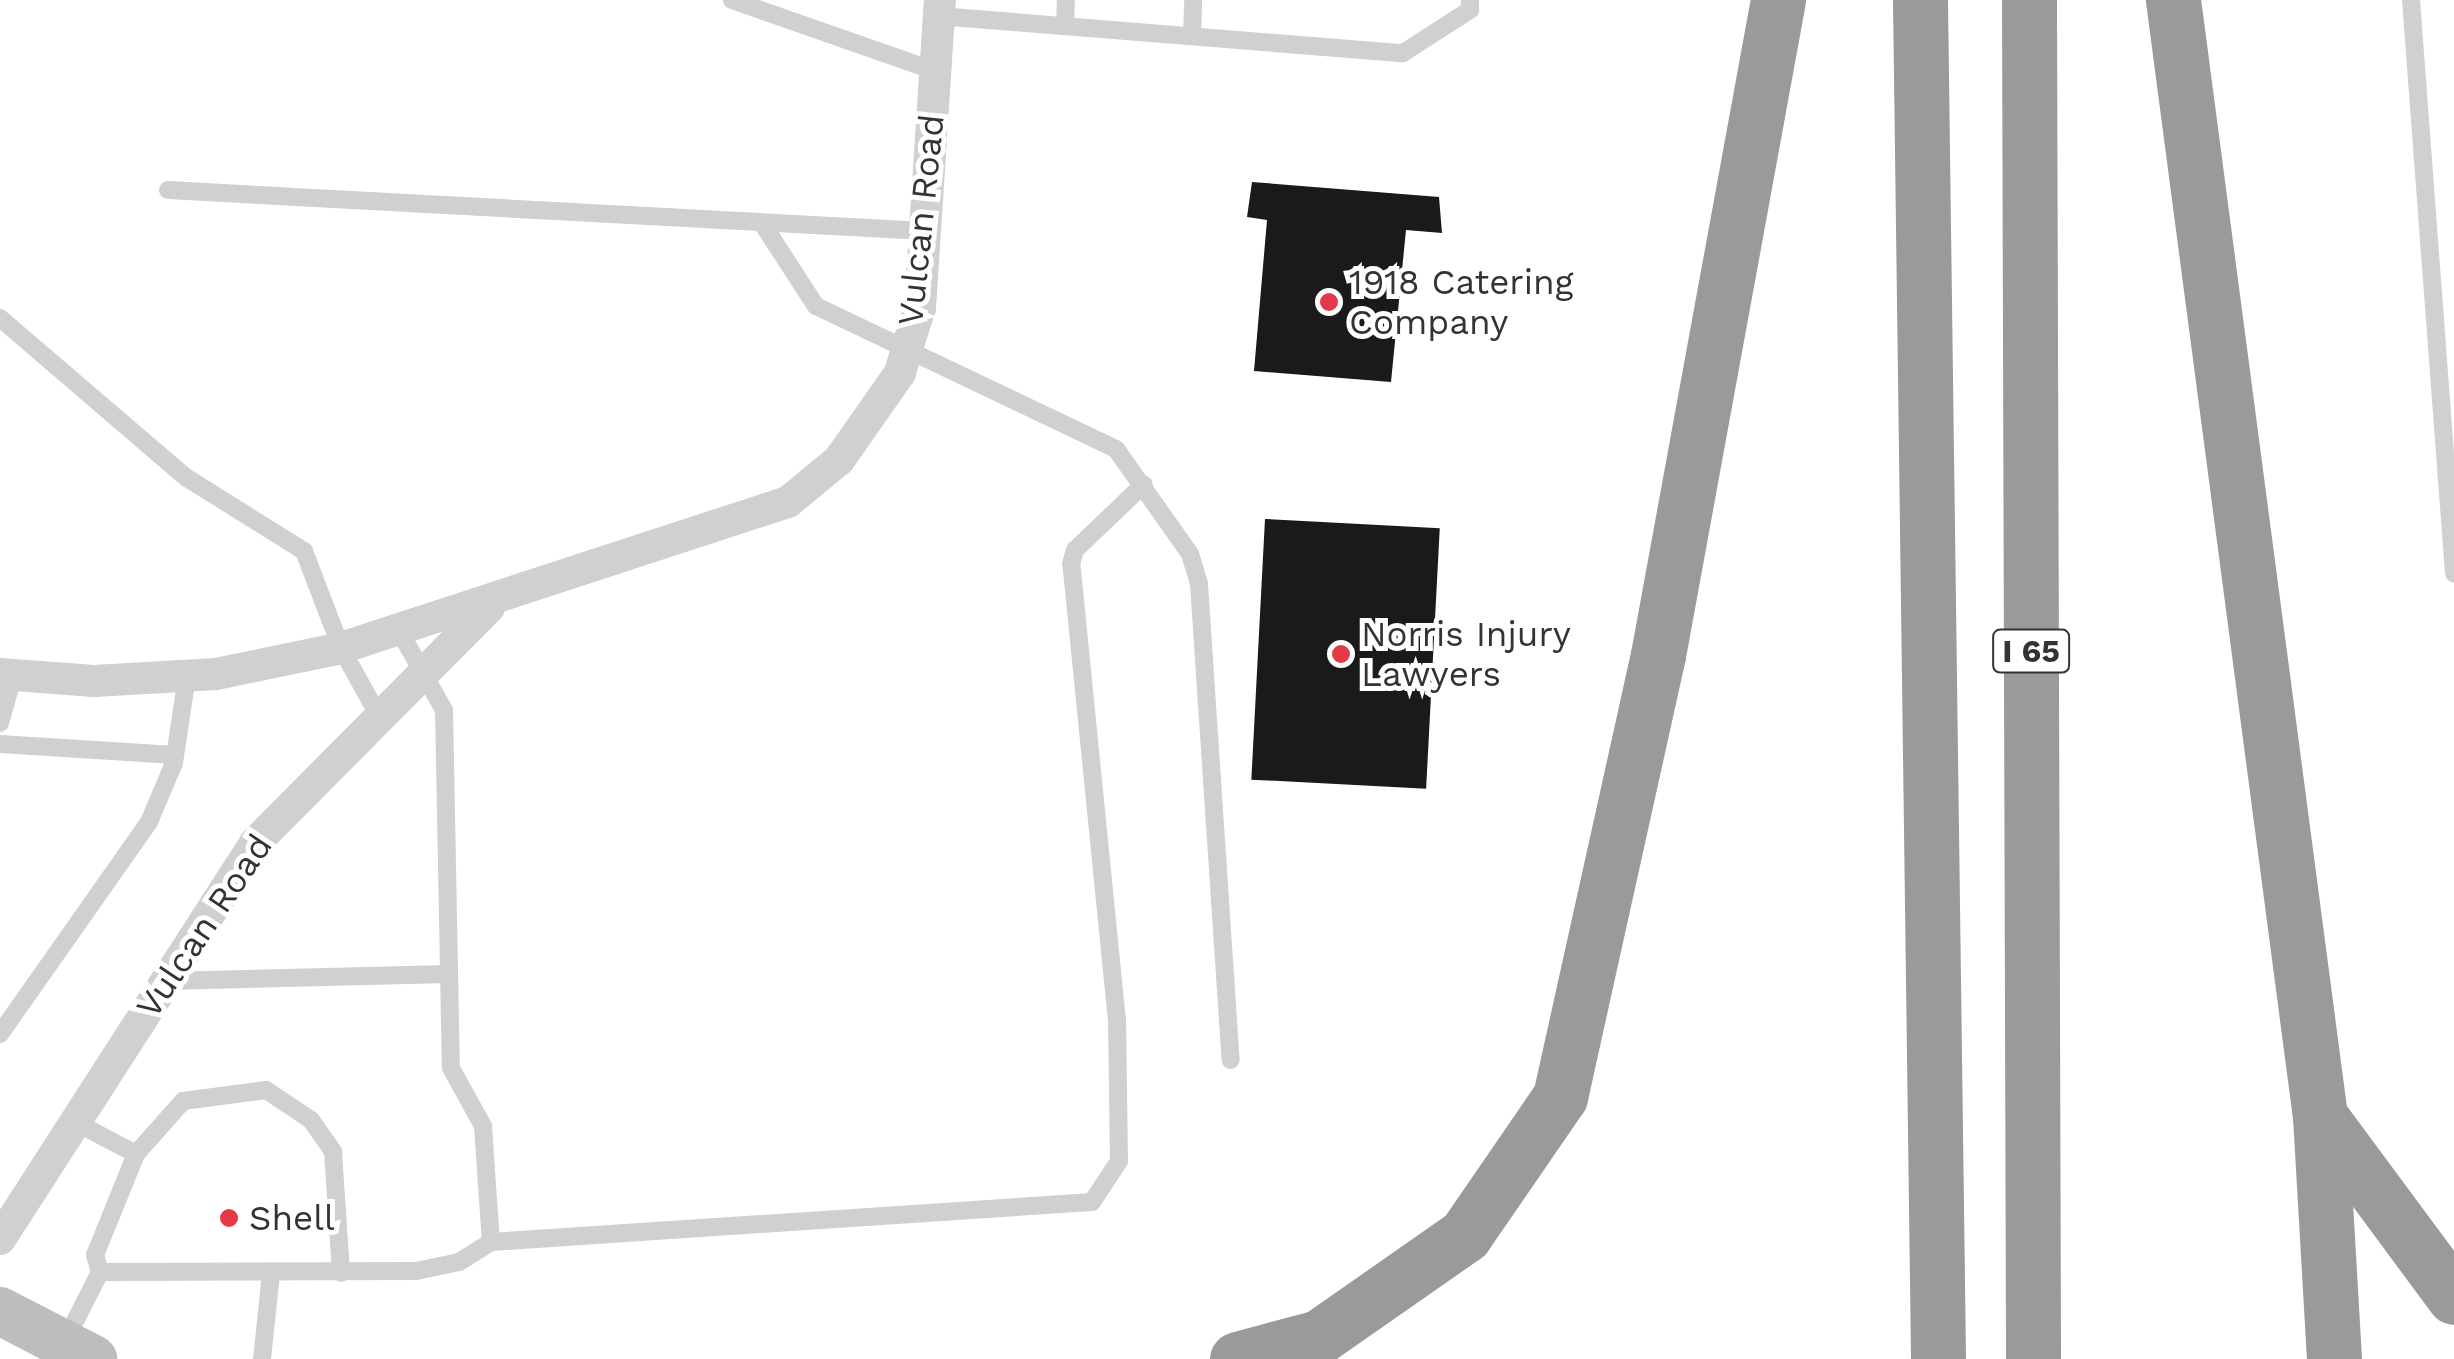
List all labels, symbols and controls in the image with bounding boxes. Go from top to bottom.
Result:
street label: Vulcan Road [889,112,953,328]
place label: 1918 Catering Company [1349,261,1573,343]
marker: 1918 Catering Company [1318,291,1340,313]
place label: Norris Injury Lawyers [1361,613,1571,695]
road number: I 65 [1991,624,2071,678]
marker: Norris Injury Lawyers [1330,643,1352,665]
street label: Vulcan Road [127,826,281,1026]
place label: Shell [249,1197,335,1239]
marker: Shell [218,1207,240,1229]

